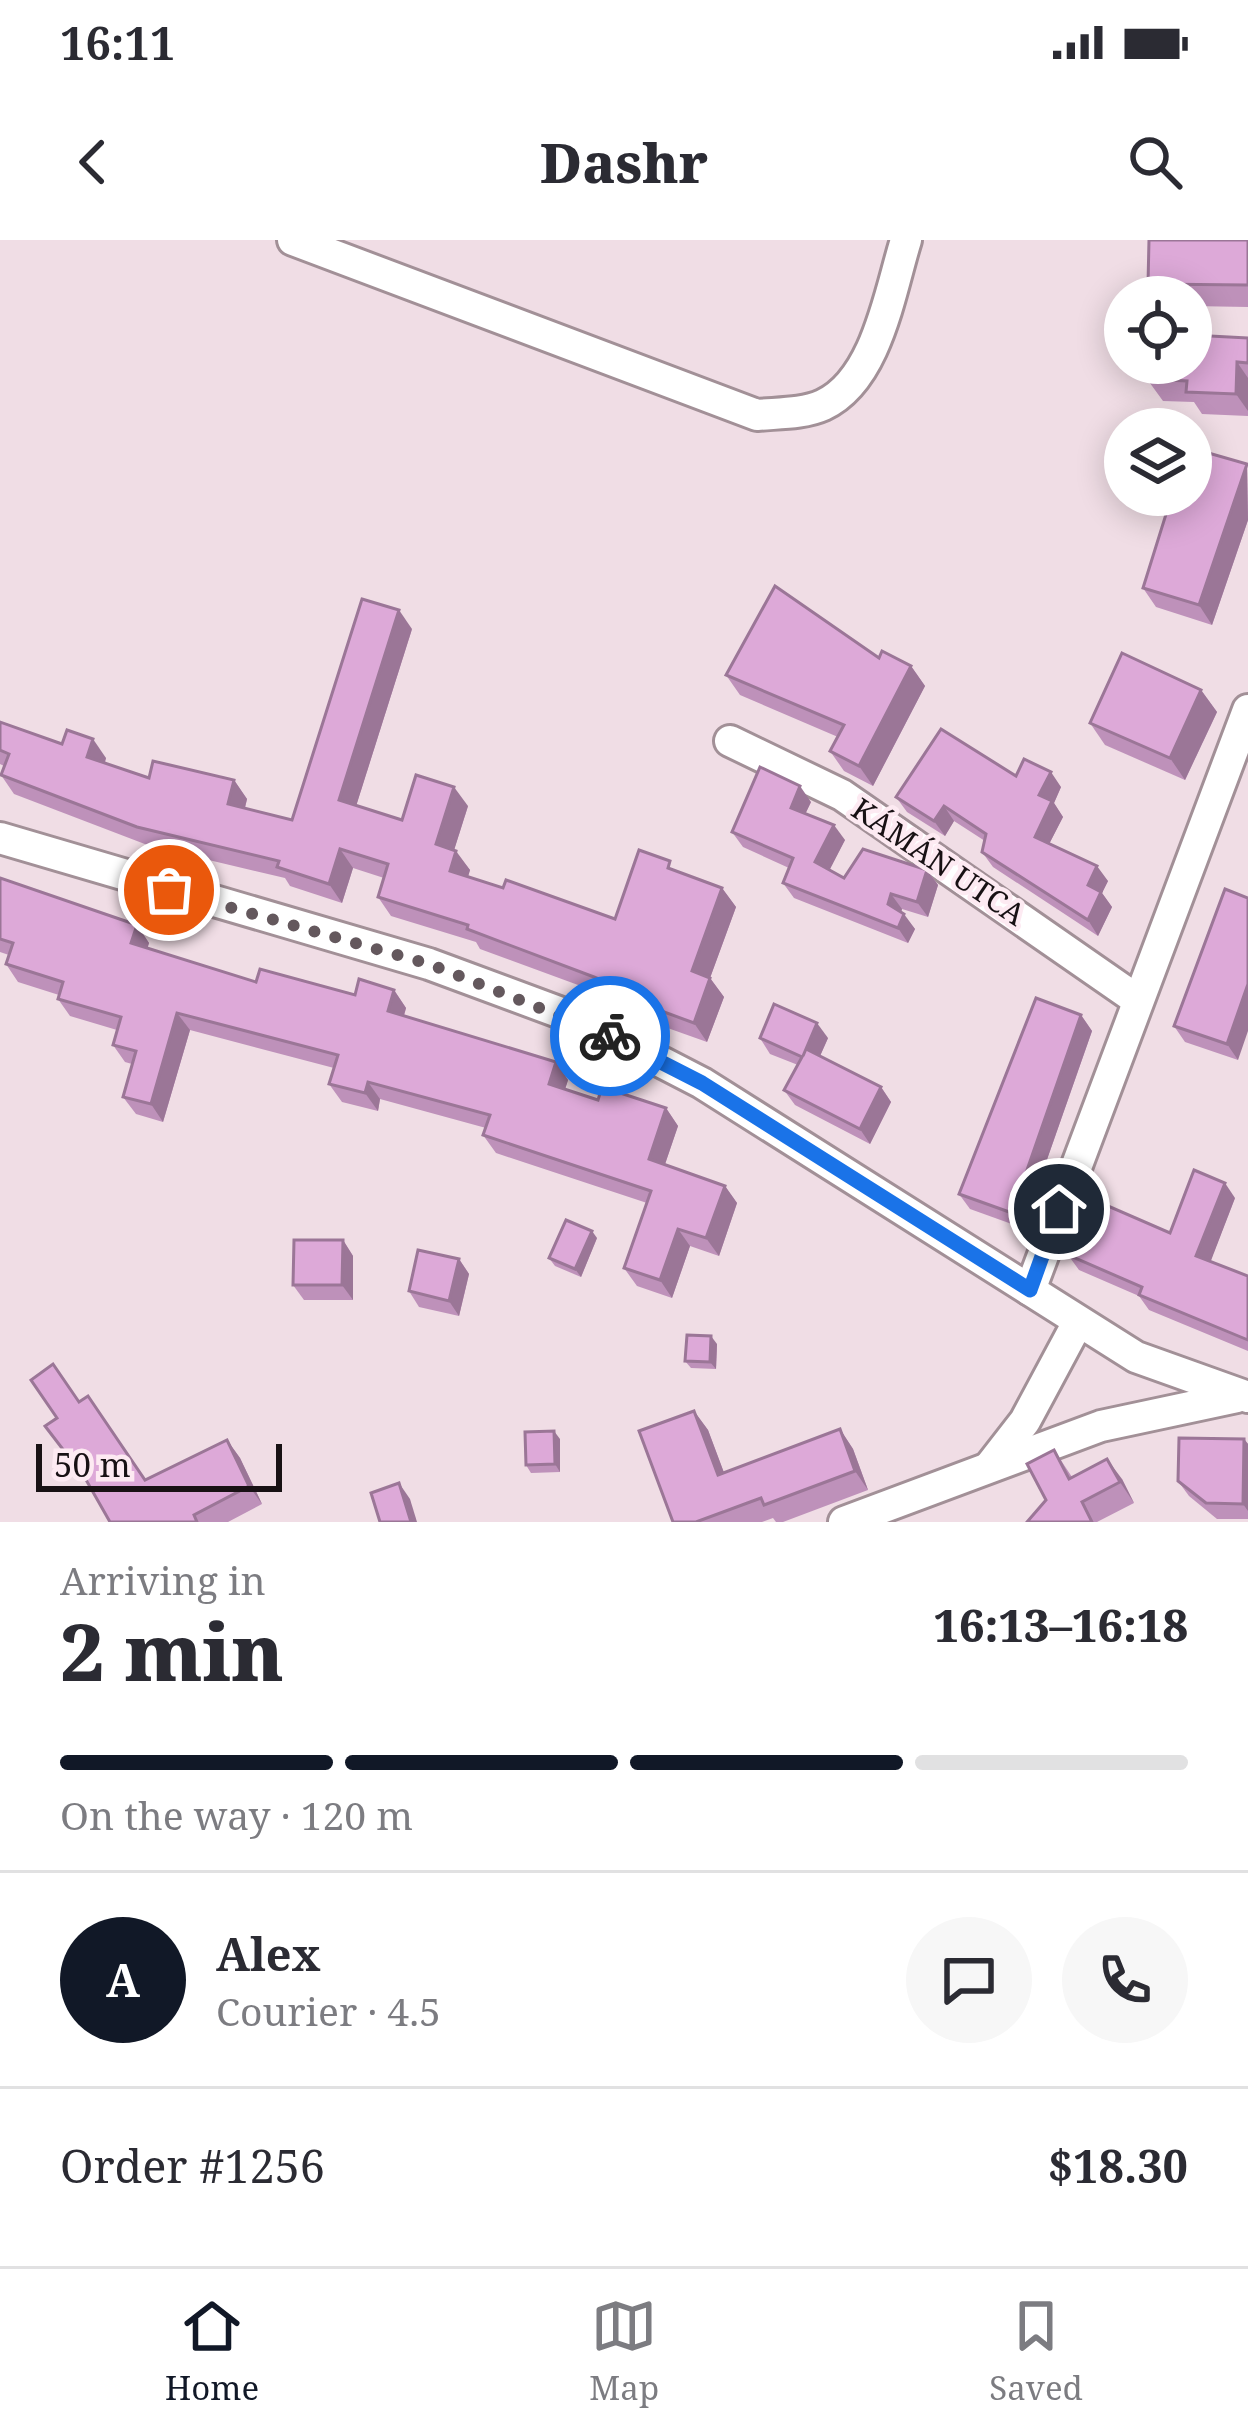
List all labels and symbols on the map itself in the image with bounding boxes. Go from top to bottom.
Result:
street label: KÁMÁN UTCA [844,788,1034,935]
pin [118,839,220,941]
courier [550,976,670,1096]
pin [1008,1158,1110,1260]
scale bar [36,1438,282,1491]

